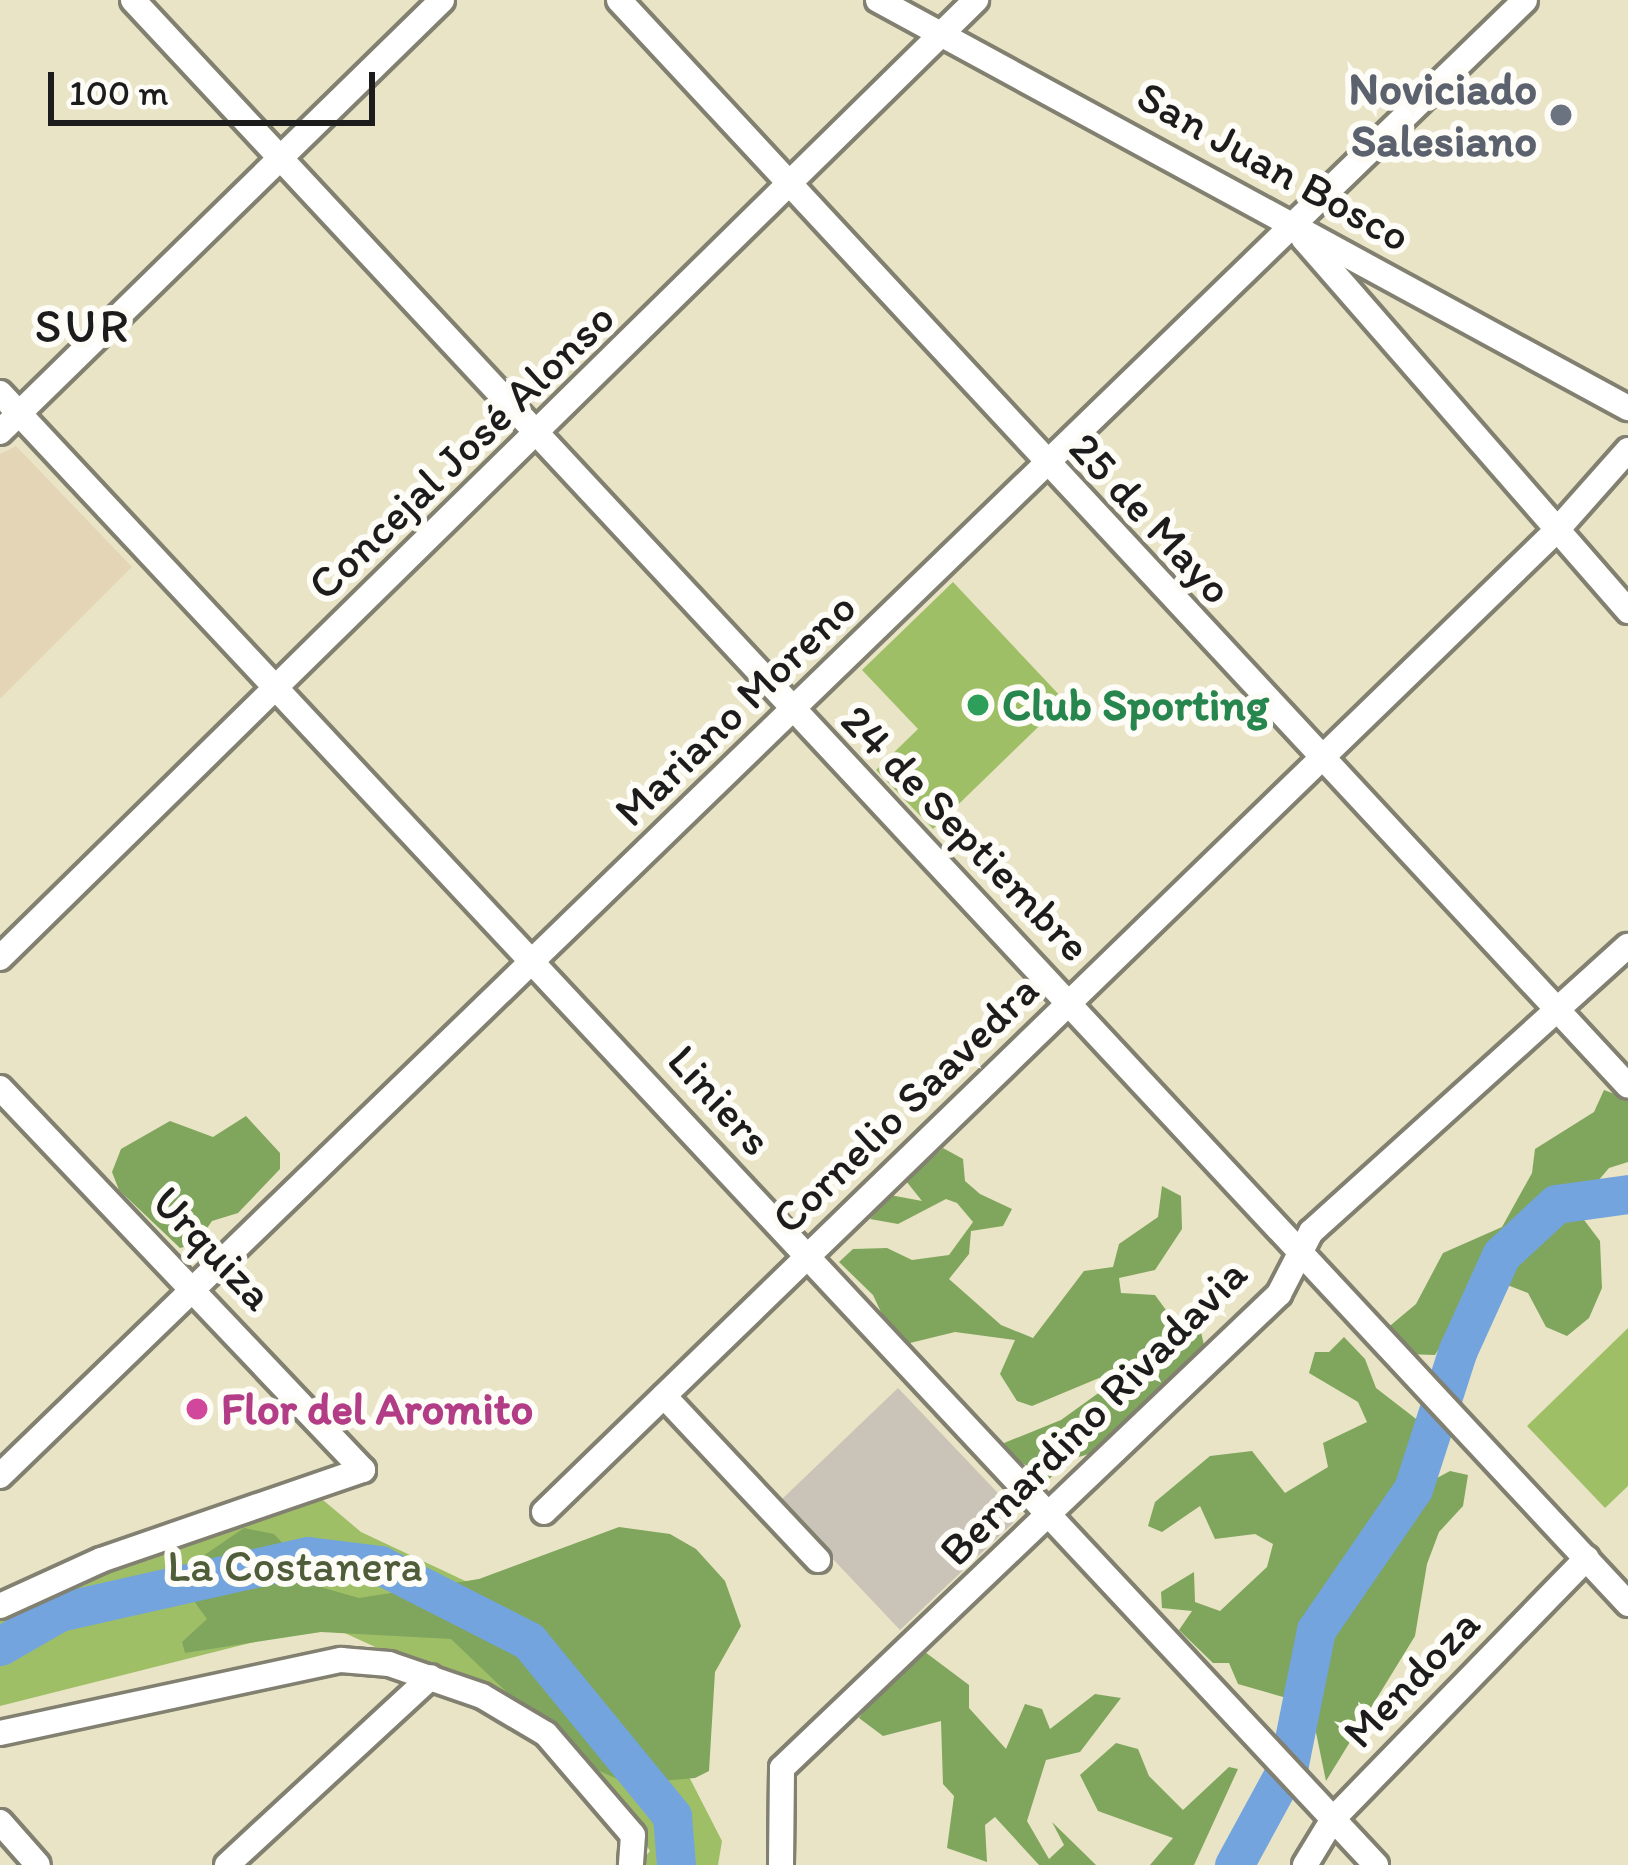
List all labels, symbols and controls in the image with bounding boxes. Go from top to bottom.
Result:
scale bar [54,48,381,122]
place label: Noviciado Salesiano [1349,62,1537,168]
street label: San Juan Bosco [1128,69,1420,263]
text: 100 m [69,71,168,114]
marker: Noviciado Salesiano [1548,102,1574,128]
street label: Concejal José Alonso [297,291,625,611]
district label: SUR [34,297,132,355]
street label: 25 de Mayo [1058,421,1244,615]
street label: Mariano Moreno [604,581,866,837]
place label: Club Sporting [1002,678,1268,732]
marker: Club Sporting [965,692,991,718]
street label: 24 de Septiembre [829,693,1103,973]
street label: Cornelio Saavedra [760,963,1050,1245]
street label: Liniers [656,1034,784,1166]
street label: Urquiza [141,1175,285,1321]
street label: Bernardino Rivadavia [929,1248,1257,1576]
place label: Flor del Aromito [221,1382,533,1436]
marker: Flor del Aromito [184,1396,210,1422]
park label: La Costanera [167,1539,423,1593]
street label: Mendoza [1331,1597,1491,1759]

